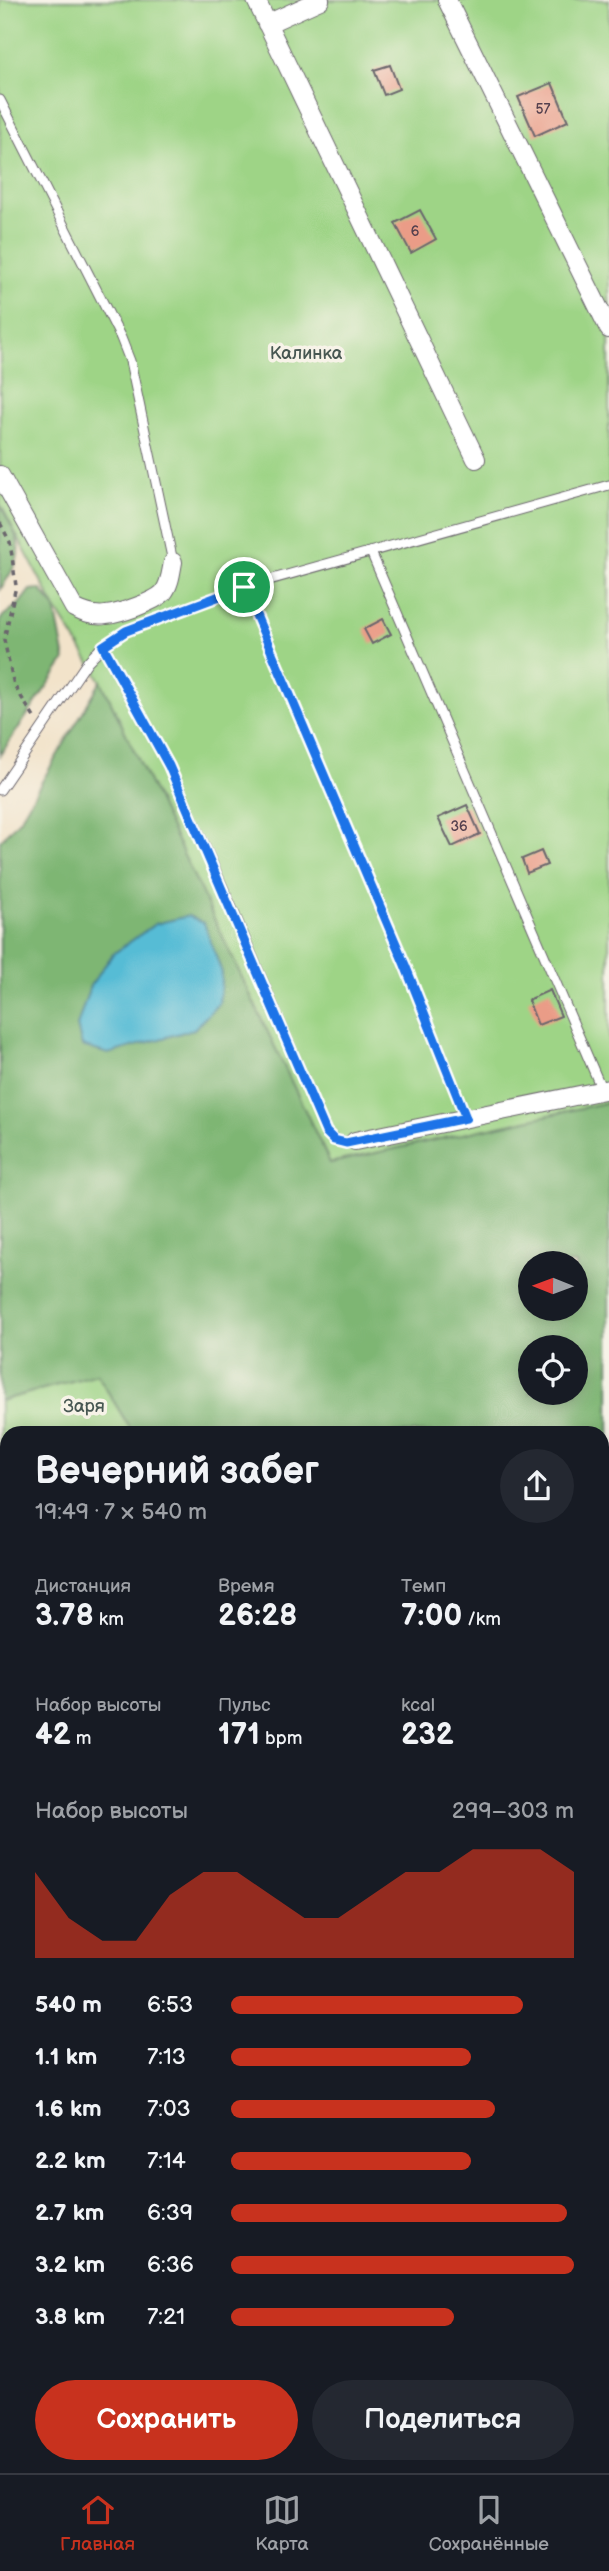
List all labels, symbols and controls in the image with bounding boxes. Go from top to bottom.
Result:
house number: 57 [536,101,551,118]
house number: 6 [411,223,420,240]
park label: Калинка [270,343,343,364]
pin [214,557,274,617]
icon: arrive [225,568,263,606]
house number: 36 [450,818,468,835]
north arrow [518,1251,588,1321]
map controls [518,1251,588,1405]
button: locate [518,1335,588,1405]
park label: Заря [63,1396,105,1417]
text: Вечерний забег [35,1449,319,1494]
button: share [500,1449,574,1523]
text: 19:49 · 7 × 540 m [35,1498,207,1526]
text: Дистанция [35,1575,131,1598]
text: Время [218,1575,274,1598]
text: Темп [401,1575,446,1598]
text: 3.78 [35,1598,94,1634]
text: 26:28 [218,1598,297,1634]
text: 7:00 [401,1598,462,1634]
text: km [94,1608,124,1631]
text: /km [462,1608,501,1631]
text: Набор высоты [35,1694,161,1717]
text: Пульс [218,1694,271,1717]
text: kcal [401,1694,435,1717]
text: 42 [35,1717,71,1753]
text: 171 [218,1717,260,1753]
text: 232 [401,1717,454,1753]
text: m [71,1727,91,1750]
text: bpm [260,1727,302,1750]
text: Набор высоты [35,1797,188,1825]
text: 299–303 m [452,1797,574,1825]
text: 540 m [35,1991,102,2019]
text: 6:53 [147,1991,193,2019]
text: 1.1 km [35,2043,97,2071]
text: 7:13 [147,2043,186,2071]
text: 1.6 km [35,2095,102,2123]
text: 7:03 [147,2095,191,2123]
text: 2.2 km [35,2147,106,2175]
text: 7:14 [147,2147,186,2175]
text: 2.7 km [35,2199,104,2227]
text: 6:39 [147,2199,193,2227]
text: 3.2 km [35,2251,105,2279]
text: 6:36 [147,2251,194,2279]
text: 3.8 km [35,2303,105,2331]
text: 7:21 [147,2303,185,2331]
button: Сохранить [35,2380,298,2460]
button: Поделиться [312,2380,574,2460]
tab: Главная [60,2491,135,2556]
tab: Карта [255,2491,309,2556]
tab: Сохранённые [429,2491,549,2556]

